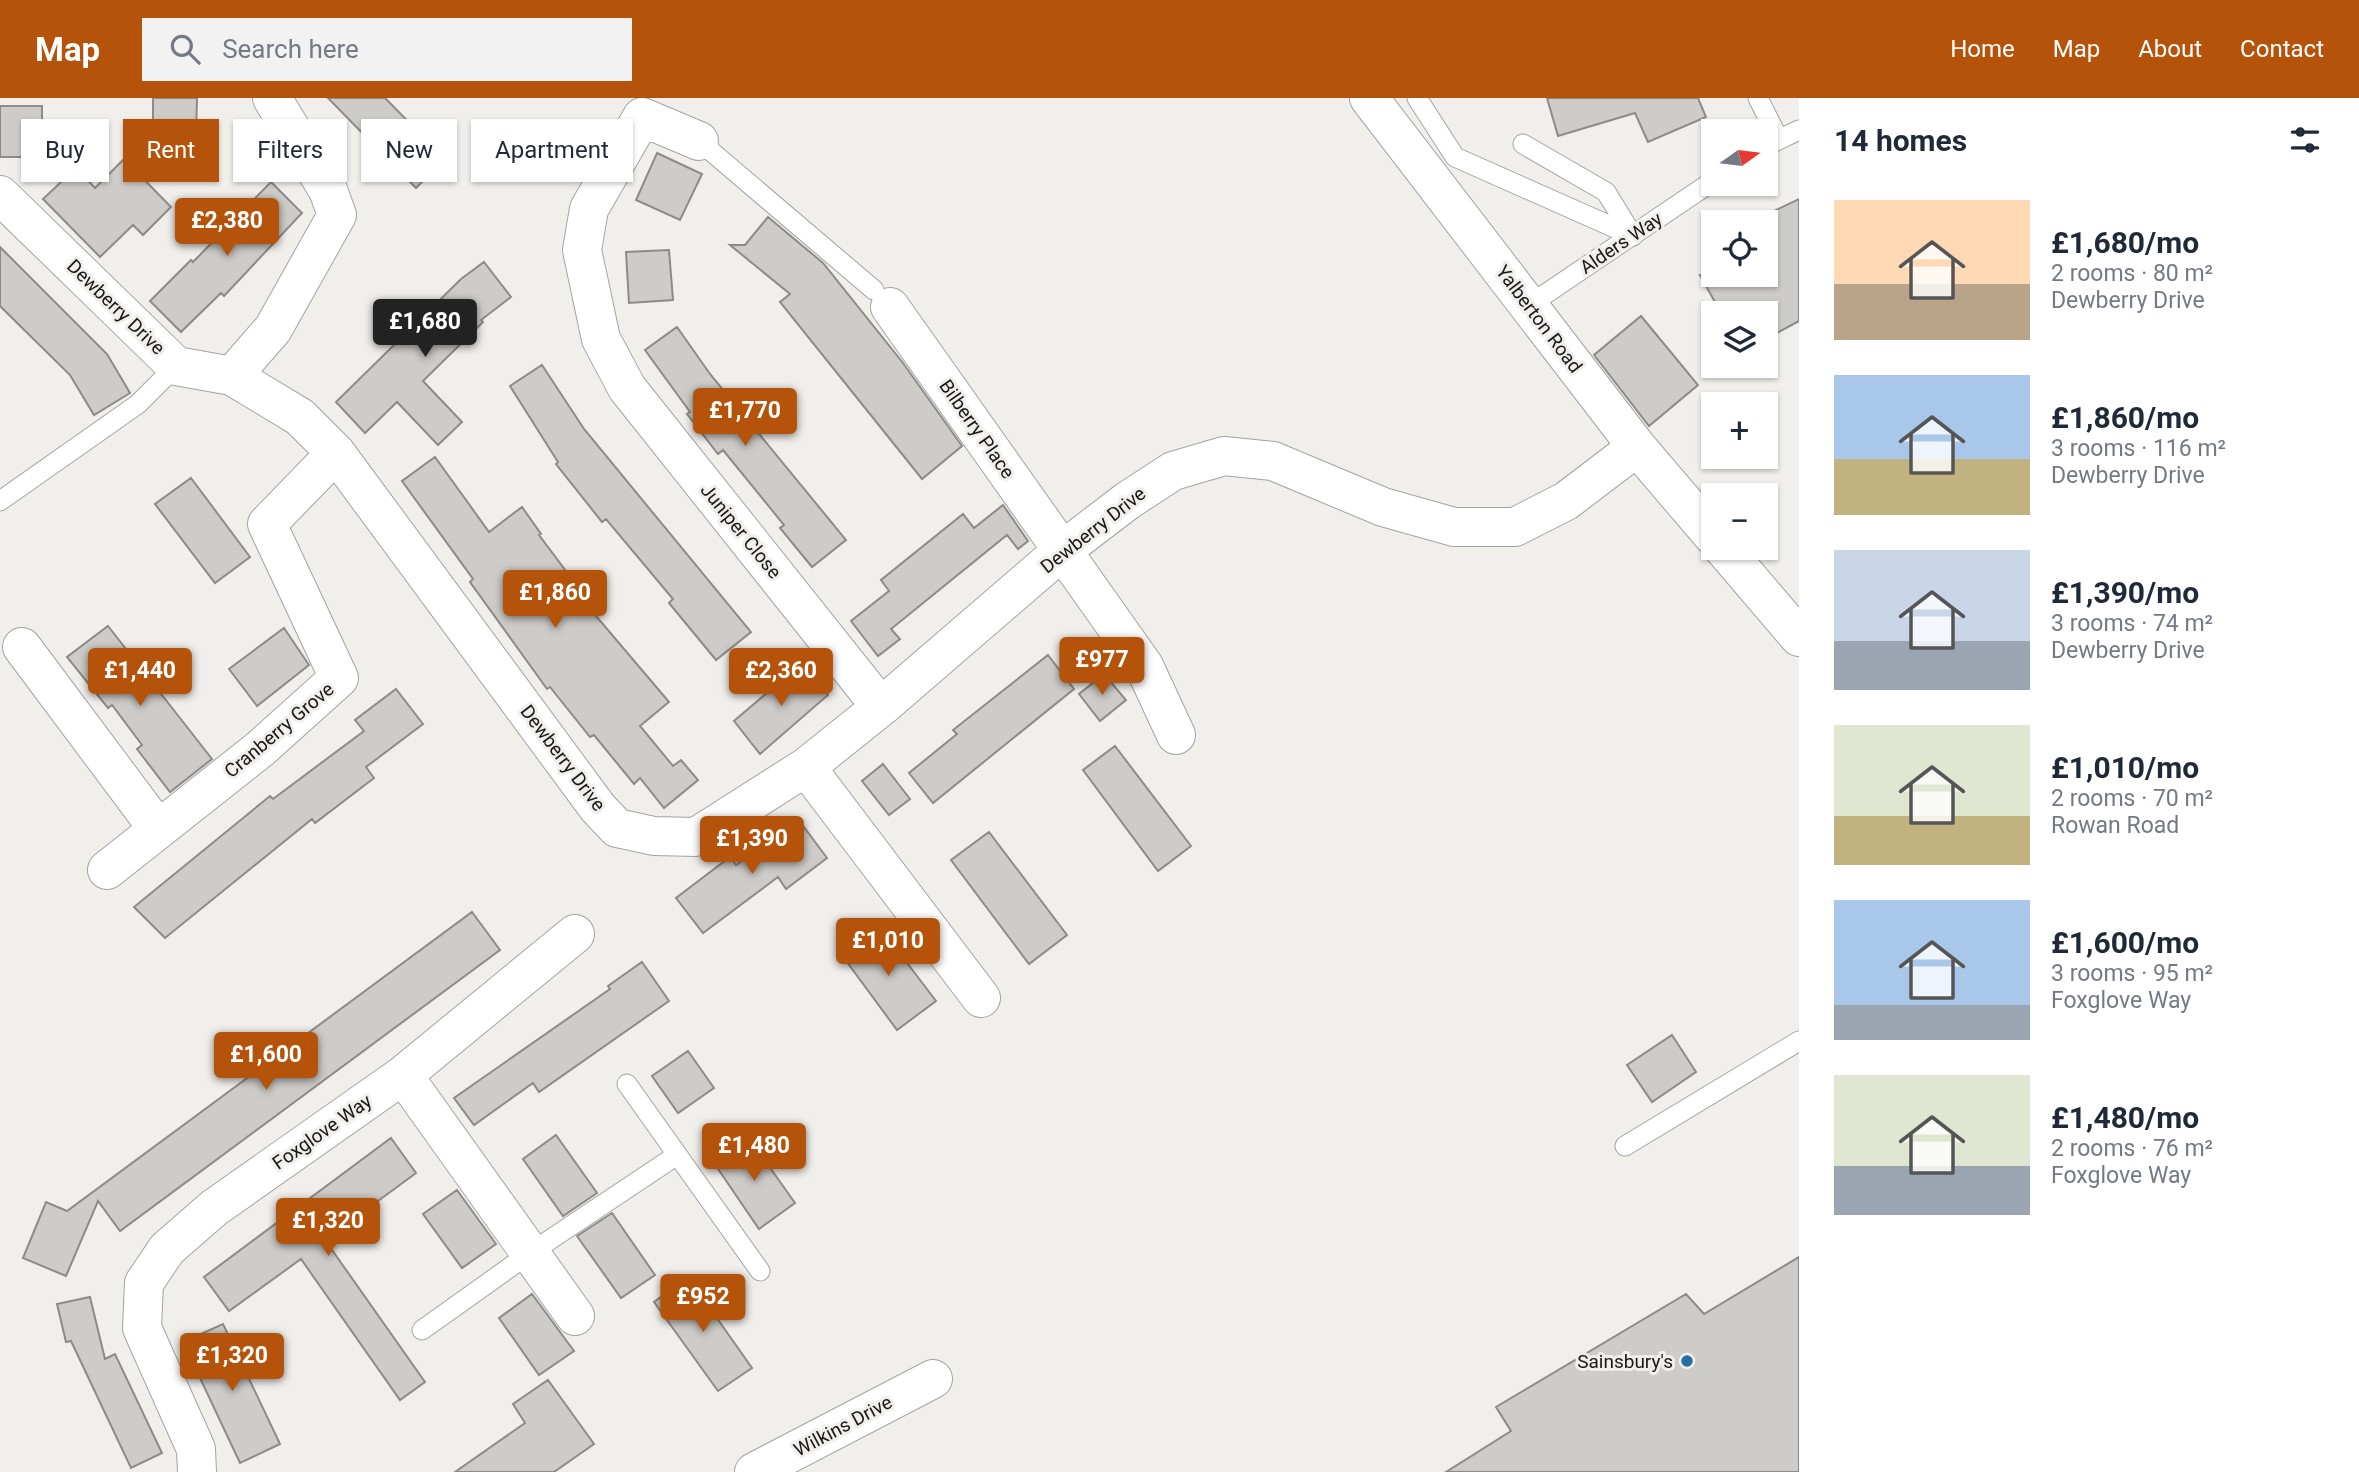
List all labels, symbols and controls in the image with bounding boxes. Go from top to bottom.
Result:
search box [142,18,632,81]
text: Map [35,30,100,69]
icon: search [166,30,204,68]
text: Search here [222,34,359,64]
text: Home [1950,35,2015,63]
text: Map [2053,35,2100,63]
text: About [2138,35,2202,63]
text: Contact [2240,35,2324,63]
chip: Buy [21,119,109,182]
chip: Rent [123,119,219,182]
chip: Filters [233,119,347,182]
chip: New [361,119,457,182]
chip: Apartment [471,119,633,182]
north arrow [1701,119,1778,196]
map controls [1701,119,1778,560]
icon: filters [2286,121,2324,159]
text: 14 homes [1834,123,1967,158]
pin: £2,380 [170,198,284,258]
text: £2,380 [191,207,263,234]
street label: Alders Way [1575,207,1667,279]
button: locate [1701,210,1778,287]
text: £1,680/mo [2051,225,2199,260]
icon: home [1890,228,1974,312]
street label: Dewberry Drive [62,255,170,359]
text: 2 rooms · 80 m² [2051,260,2213,287]
street label: Yalberton Road [1491,261,1587,377]
text: Dewberry Drive [2051,287,2205,314]
pin: £1,680 [368,300,482,359]
button: layers [1701,301,1778,378]
text: £1,680 [389,308,461,335]
street label: Bilberry Place [934,375,1020,483]
pin: £1,770 [688,388,802,448]
button: + [1701,392,1778,469]
text: £1,770 [709,397,781,424]
text: £1,860/mo [2051,400,2199,435]
icon: home [1890,403,1974,487]
text: 3 rooms · 116 m² [2051,435,2226,462]
text: Dewberry Drive [2051,462,2205,489]
street label: Juniper Close [696,479,786,583]
street label: Dewberry Drive [1036,482,1150,578]
button: − [1701,483,1778,560]
pin: £1,860 [498,570,612,630]
text: £1,390/mo [2051,575,2199,610]
icon: home [1890,578,1974,662]
text: £1,860 [519,579,591,606]
text: 3 rooms · 74 m² [2051,610,2213,637]
text: Dewberry Drive [2051,637,2205,664]
pin: £977 [1061,638,1143,697]
text: £977 [1075,646,1129,673]
pin: £1,440 [83,648,197,708]
pin: £2,360 [724,648,838,708]
text: £1,440 [104,657,176,684]
text: £2,360 [745,657,817,684]
street label: Cranberry Grove [220,678,338,782]
street label: Dewberry Drive [516,700,610,816]
text: £1,010/mo [2051,750,2199,785]
icon: home [1890,753,1974,837]
text: 2 rooms · 70 m² [2051,785,2213,812]
text: Rowan Road [2051,812,2179,839]
pin: £1,390 [695,816,809,876]
text: £1,390 [716,825,788,852]
pin: £1,010 [831,918,945,978]
text: £1,600/mo [2051,925,2199,960]
text: £1,010 [852,927,924,954]
icon: home [1890,928,1974,1012]
text: 3 rooms · 95 m² [2051,960,2213,987]
text: Foxglove Way [2051,987,2191,1014]
pin: £1,600 [209,1032,323,1092]
text: £1,600 [230,1041,302,1068]
street label: Foxglove Way [268,1089,376,1175]
text: £1,480/mo [2051,1100,2199,1135]
icon: home [1890,1103,1974,1187]
pin: £1,480 [697,1124,811,1183]
text: £1,480 [718,1132,790,1159]
text: 2 rooms · 76 m² [2051,1135,2213,1162]
text: Foxglove Way [2051,1162,2191,1189]
pin: £1,320 [271,1198,385,1258]
text: £1,320 [292,1207,364,1234]
pin: £952 [662,1274,744,1334]
text: £952 [676,1283,730,1310]
pin: £1,320 [175,1334,289,1393]
text: £1,320 [196,1342,268,1369]
place label: Sainsbury's [1577,1350,1673,1373]
marker: Sainsbury's [1679,1353,1695,1369]
street label: Wilkins Drive [790,1390,896,1462]

